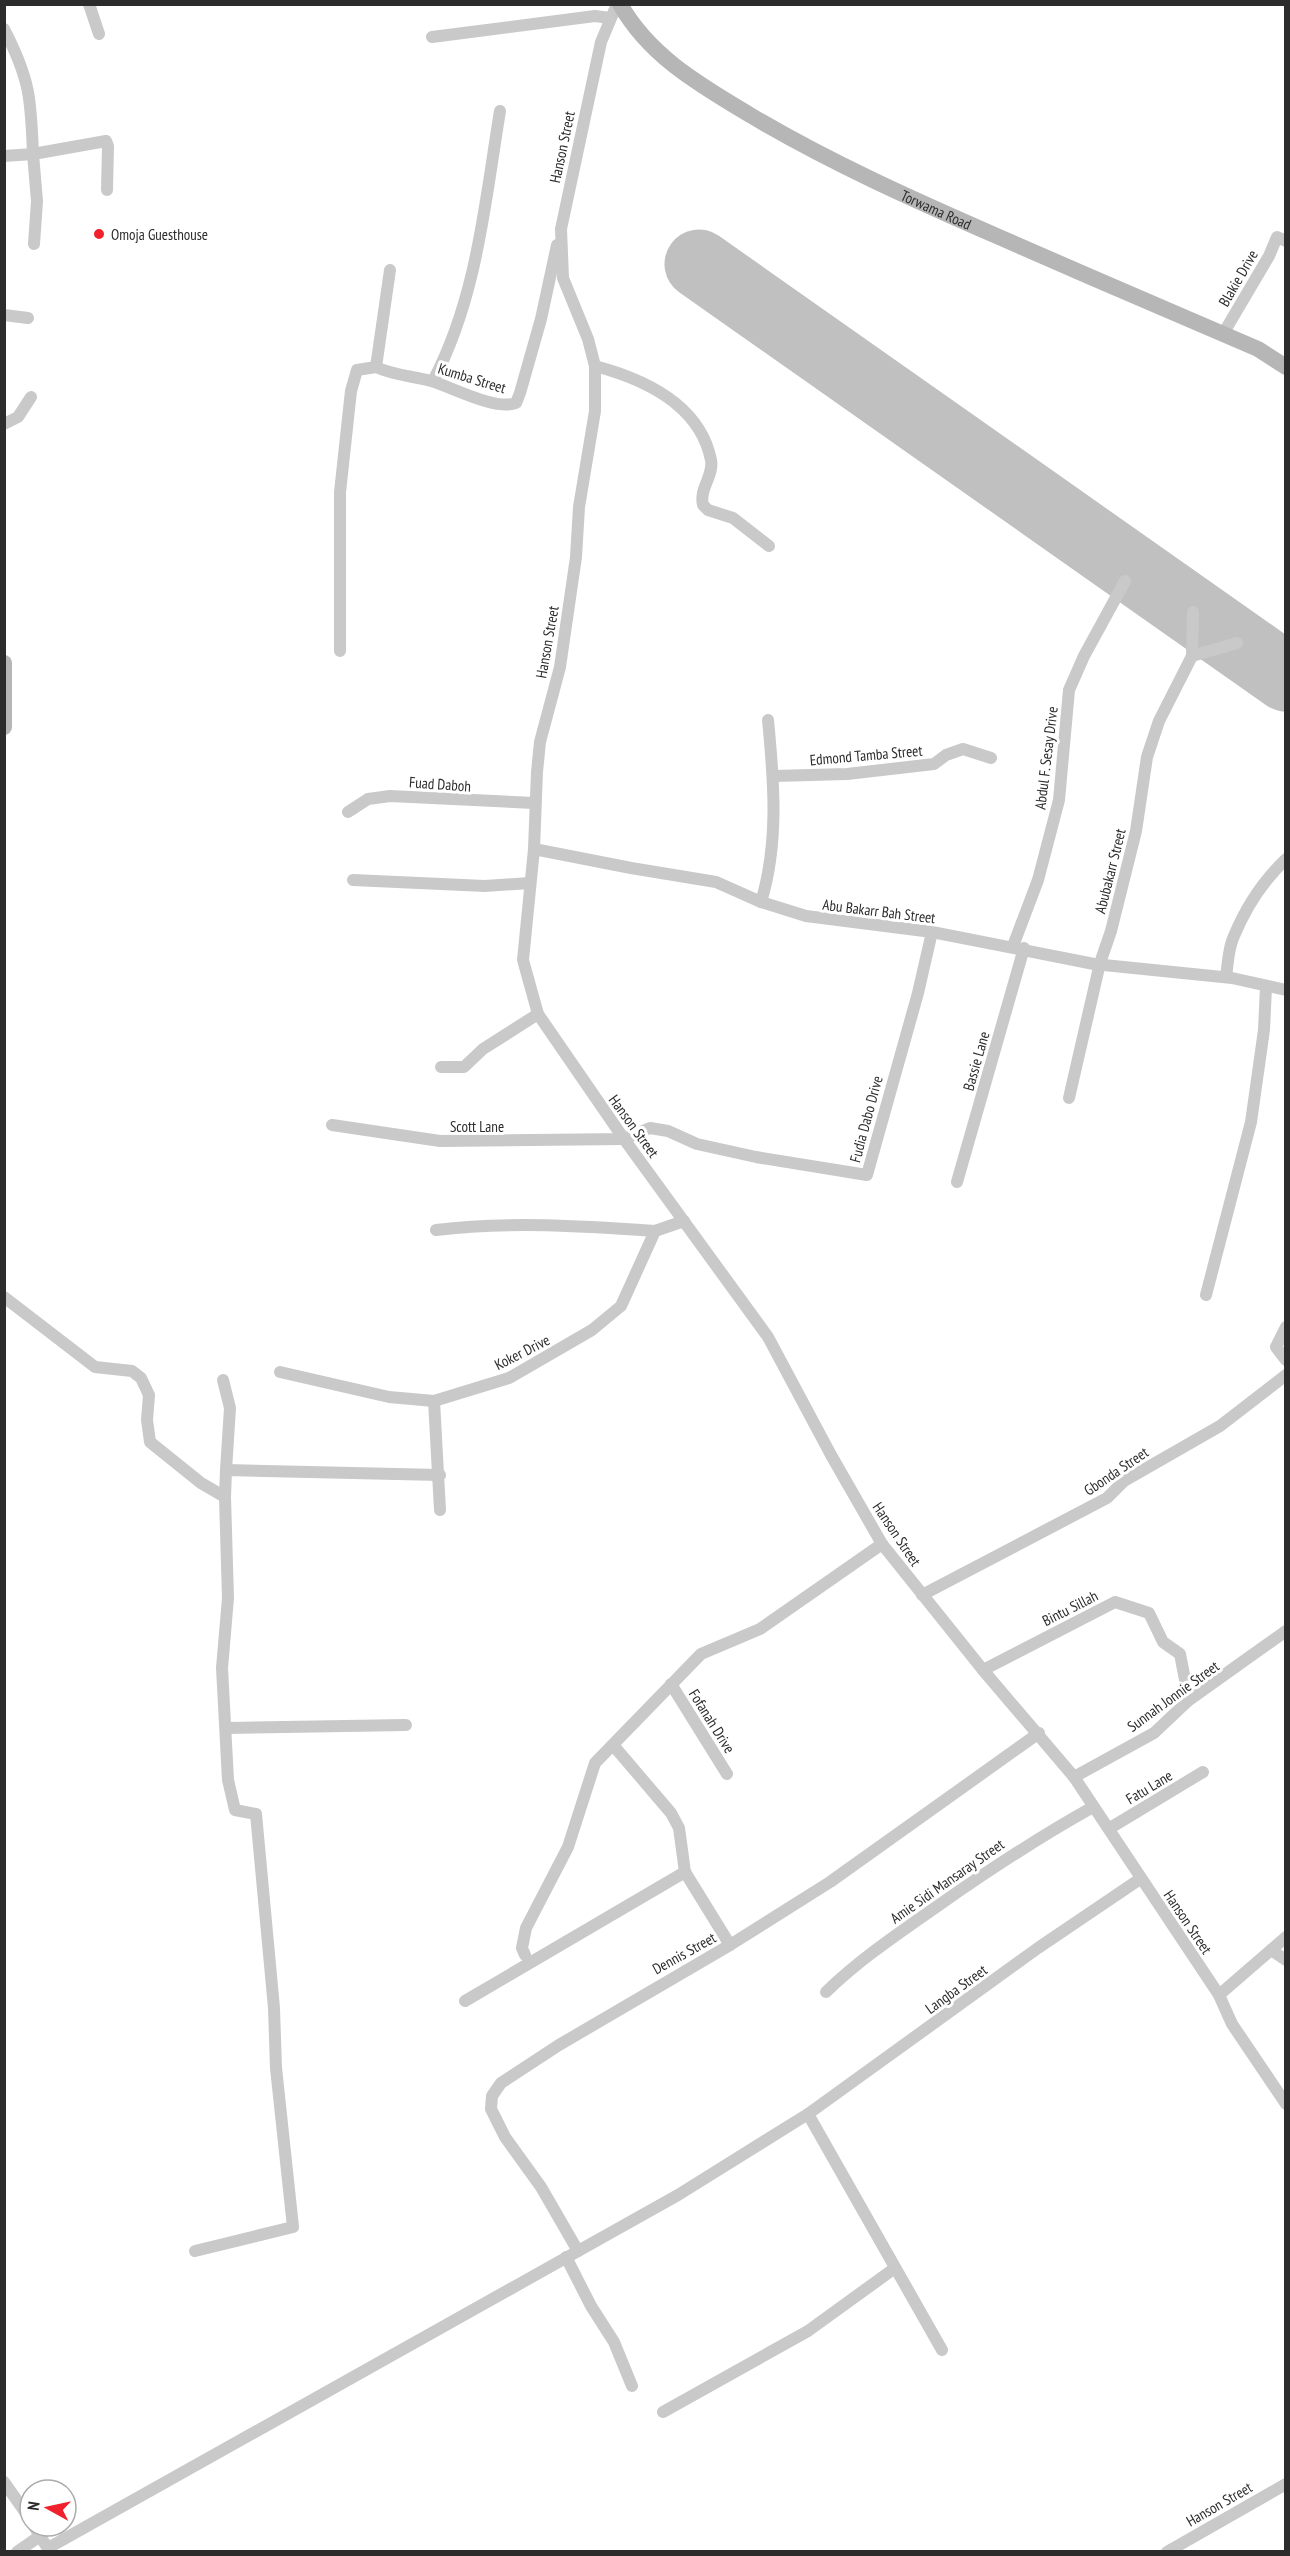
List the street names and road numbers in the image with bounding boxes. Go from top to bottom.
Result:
street label: Hanson Street [545,109,579,185]
street label: Torwama Road [898,185,975,233]
street label: Blakie Drive [1214,246,1262,310]
street label: Kumba Street [436,359,508,397]
street label: Hanson Street [531,604,563,680]
street label: Abdul F. Sesay Drive [1030,705,1062,811]
street label: Edmond Tamba Street [809,741,923,769]
street label: Fuad Daboh [408,772,472,796]
street label: Abubakarr Street [1090,827,1130,915]
street label: Abu Bakarr Bah Street [822,895,936,927]
street label: Bassie Lane [959,1029,993,1093]
street label: Fudia Dabo Drive [845,1074,887,1164]
street label: Hanson Street [605,1091,663,1161]
street label: Scott Lane [450,1117,504,1136]
street label: Koker Drive [491,1330,553,1374]
street label: Gbonda Street [1080,1443,1152,1499]
street label: Hanson Street [869,1498,925,1570]
street label: Bintu Sillah [1039,1586,1101,1630]
street label: Sunnah Jonnie Street [1123,1656,1223,1736]
street label: Fofanah Drive [685,1685,739,1757]
street label: Fatu Lane [1122,1766,1176,1808]
street label: Amie Sidi Mansaray Street [886,1835,1008,1927]
street label: Hanson Street [1160,1886,1216,1958]
street label: Dennis Street [649,1928,719,1978]
street label: Langba Street [921,1960,991,2018]
street label: Hanson Street [1183,2478,1255,2530]

